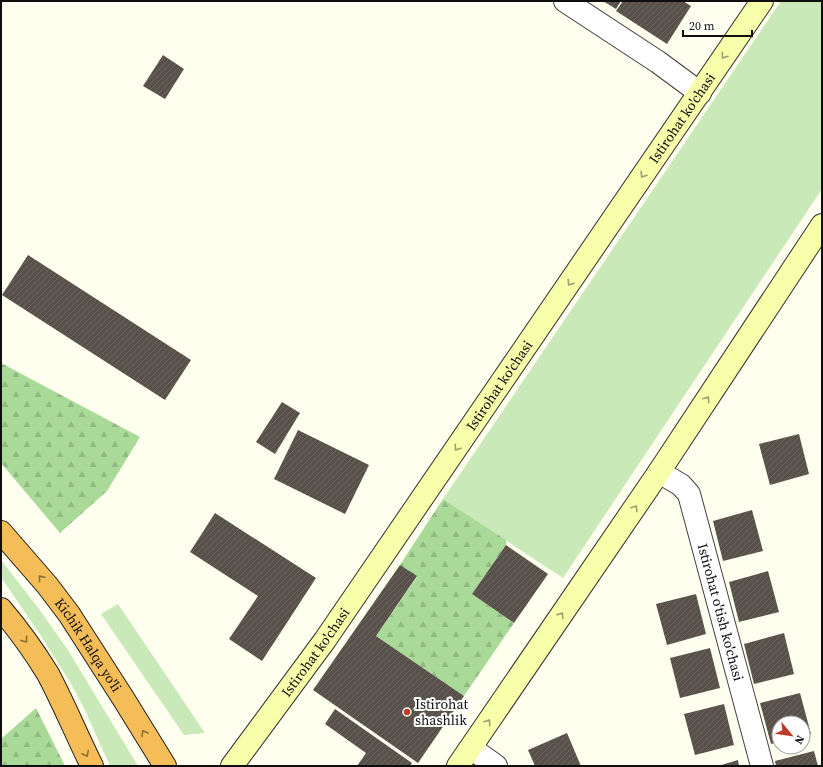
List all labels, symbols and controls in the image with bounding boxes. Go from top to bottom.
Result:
scale bar [683,12,752,38]
text: 20 m [689,18,715,34]
one-way arrow [722,52,729,59]
street label: Istirohat ko'chasi [644,69,720,167]
one-way arrow [641,171,648,178]
one-way arrow [568,278,575,285]
street label: Istirohat ko'chasi [461,336,537,435]
one-way arrow [702,397,709,404]
one-way arrow [454,444,462,451]
one-way arrow [630,505,637,512]
street label: Istirohat o'tish ko'chasi [693,541,749,683]
one-way arrow [38,576,45,583]
street label: Kichik Halqa yo'li [50,594,127,696]
street label: Istirohat ko'chasi [276,604,354,701]
one-way arrow [556,612,564,619]
one-way arrow [20,635,27,642]
place label: Istirohat shashlik [415,694,469,730]
marker: Istirohat shashlik [402,707,412,717]
north arrow [771,715,811,755]
one-way arrow [483,720,490,727]
one-way arrow [141,730,149,737]
text: N [791,732,808,747]
one-way arrow [82,749,89,757]

